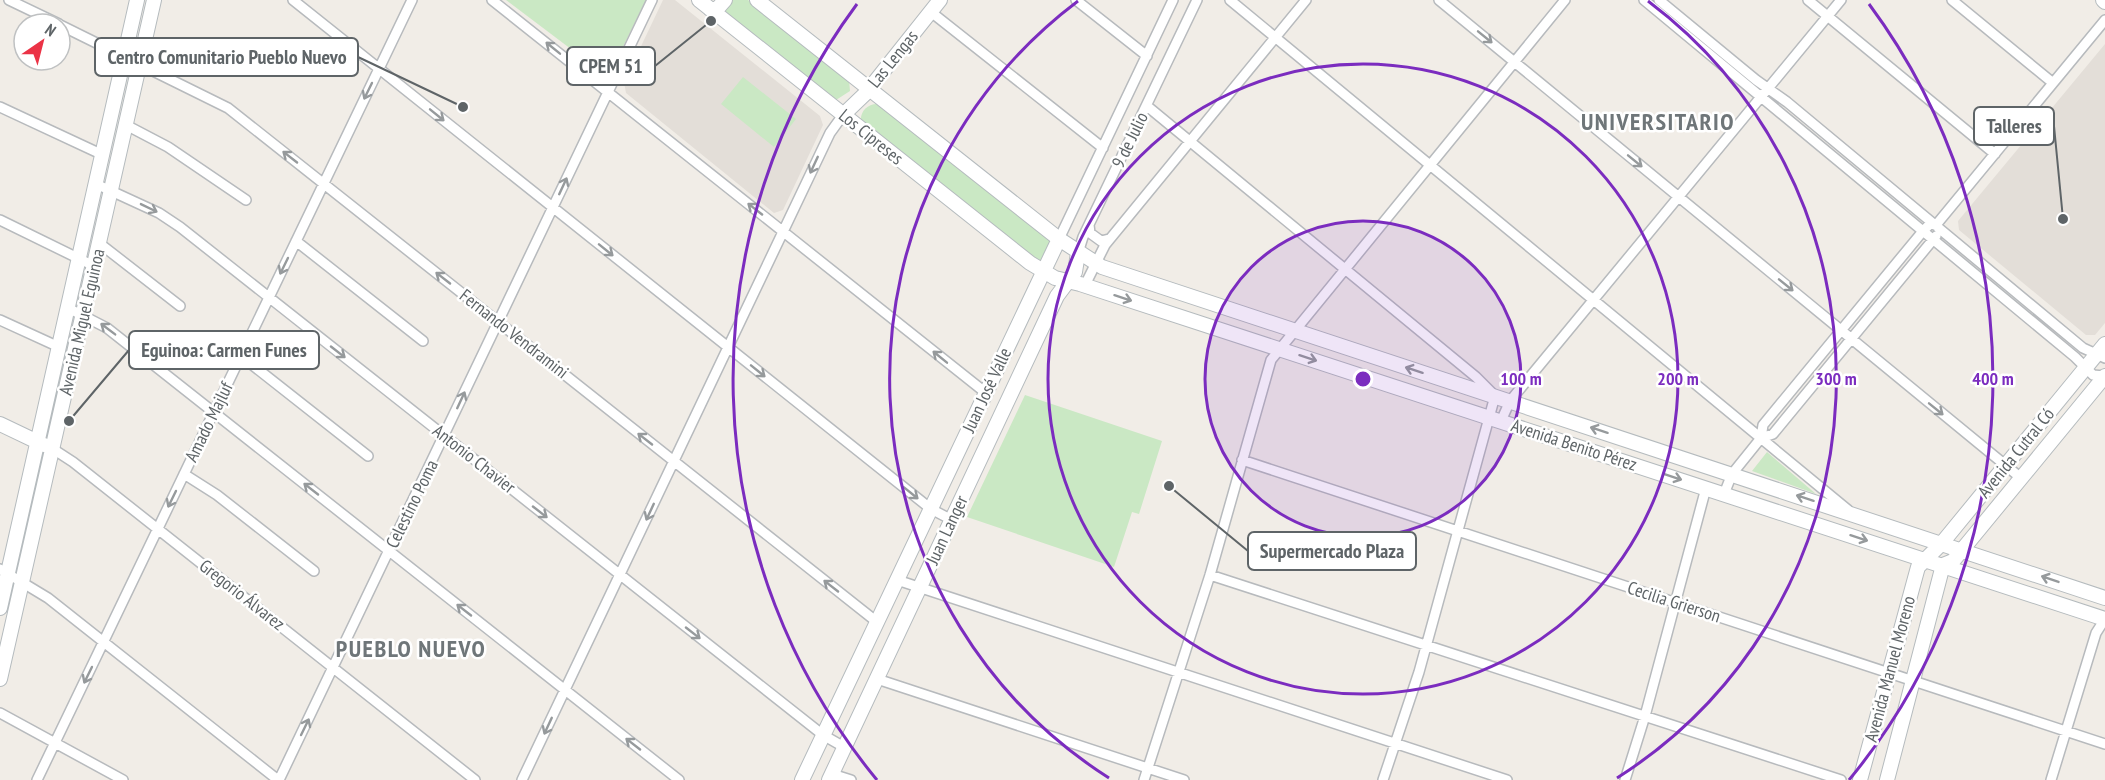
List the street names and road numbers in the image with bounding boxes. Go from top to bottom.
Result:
street label: Las Lengas [862,25,923,92]
street label: Los Cipreses [834,104,908,170]
street label: 9 de Julio [1106,108,1153,171]
street label: Avenida Miguel Eguinoa [53,246,110,397]
street label: Fernando Vendramini [455,284,573,383]
street label: Juan José Valle [957,344,1016,437]
street label: Amado Majluf [179,377,238,465]
street label: Avenida Cutral Có [1972,403,2059,502]
street label: Avenida Benito Pérez [1508,413,1640,476]
street label: Antonio Chavier [428,419,520,498]
street label: Celestino Poma [380,456,443,552]
street label: Juan Langer [920,492,973,569]
street label: Gregorio Álvarez [195,554,290,635]
street label: Cecilia Grierson [1625,576,1724,627]
street label: Avenida Manuel Moreno [1859,593,1920,744]

